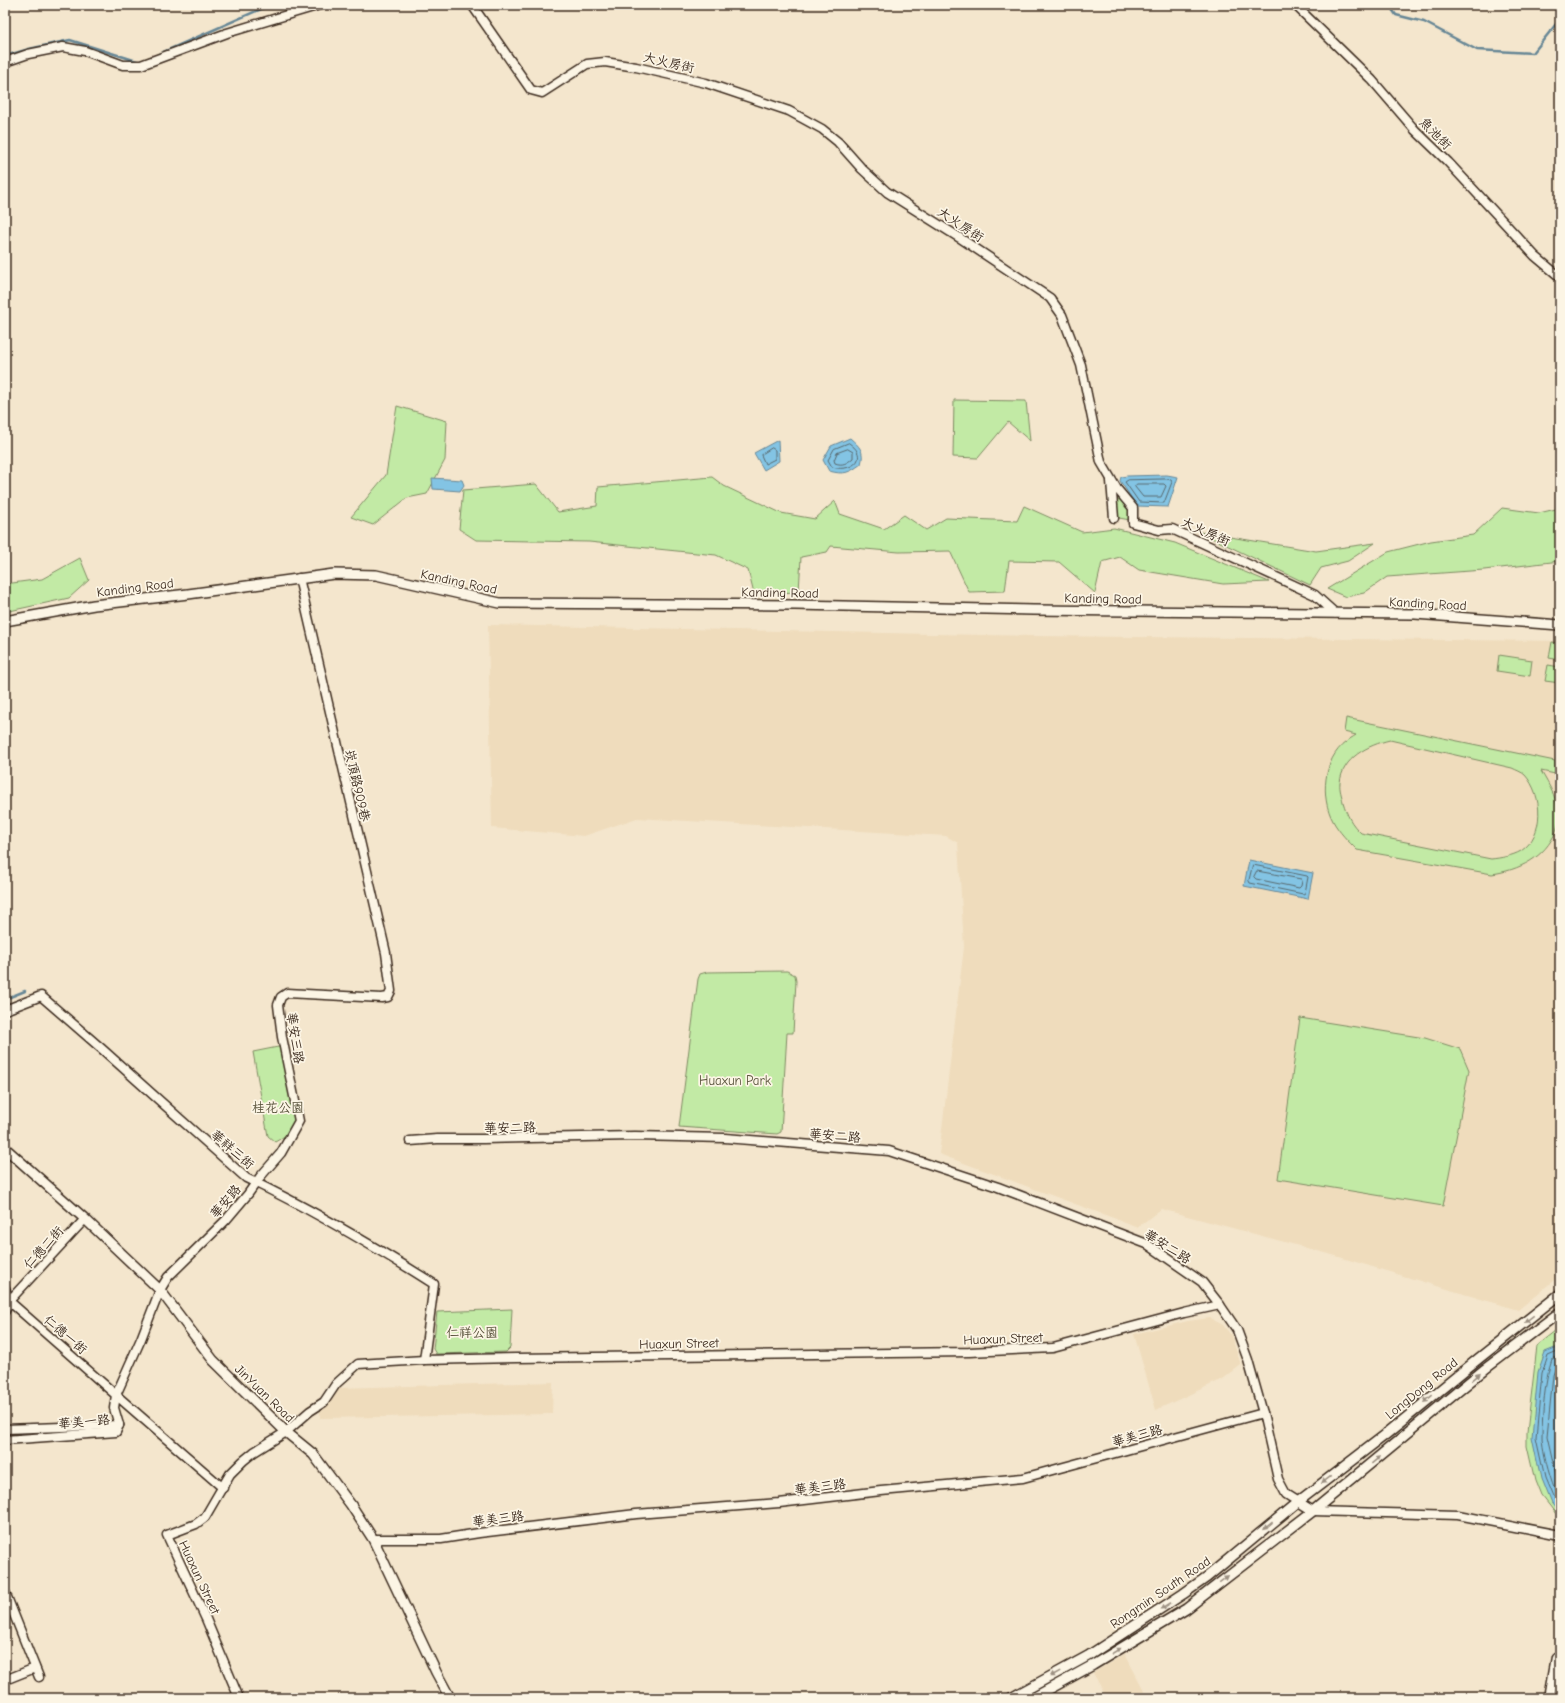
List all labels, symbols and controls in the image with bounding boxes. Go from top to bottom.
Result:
street label: 大火房街 [642,49,696,76]
street label: 魚池街 [1417,114,1455,152]
street label: 大火房街 [935,204,987,245]
street label: 大火房街 [1179,514,1233,549]
street label: Kanding Road [419,566,498,597]
street label: Kanding Road [96,575,174,600]
street label: Kanding Road [741,584,819,601]
street label: Kanding Road [1064,590,1142,607]
street label: Kanding Road [1389,594,1467,613]
street label: 崁頂路909巷 [342,748,373,823]
street label: 華安三路 [284,1011,307,1065]
park label: Huaxun Park [699,1073,772,1088]
park label: 桂花公園 [252,1100,304,1115]
street label: 華安二路 [484,1120,536,1135]
street label: 華安二路 [808,1126,862,1145]
street label: 華祥三街 [208,1127,257,1172]
street label: 華安路 [207,1182,244,1221]
street label: 仁德二街 [20,1223,66,1272]
street label: 華安二路 [1142,1226,1194,1267]
street label: 仁德一街 [41,1312,90,1357]
one-way arrow [1524,1314,1535,1323]
park label: 仁祥公園 [446,1325,498,1340]
street label: Huaxun Street [963,1330,1044,1347]
street label: Huaxun Street [639,1335,720,1352]
street label: LongDong Road [1382,1355,1461,1422]
street label: JinYuan Road [232,1361,297,1425]
one-way arrow [1471,1372,1481,1381]
one-way arrow [1422,1395,1433,1404]
street label: 華美一路 [57,1412,111,1431]
street label: 華美三路 [1110,1422,1164,1449]
one-way arrow [1370,1455,1381,1464]
street label: 華美三路 [793,1476,847,1497]
one-way arrow [1320,1476,1331,1485]
street label: 華美三路 [471,1508,525,1529]
one-way arrow [1263,1521,1274,1530]
street label: Huaxun Street [176,1538,224,1618]
street label: Rongmin South Road [1107,1553,1213,1632]
one-way arrow [1218,1575,1229,1583]
one-way arrow [1160,1602,1172,1609]
one-way arrow [1110,1648,1122,1655]
one-way arrow [1050,1670,1061,1677]

